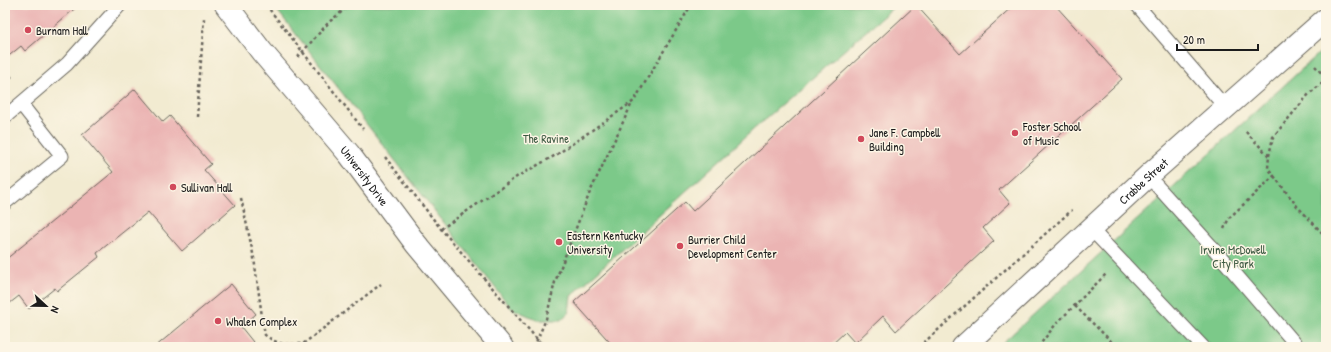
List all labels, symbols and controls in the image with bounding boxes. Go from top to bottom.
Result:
place label: Burnam Hall [36,22,89,39]
marker: Burnam Hall [23,25,33,35]
scale bar [1177,26,1258,52]
text: 20 m [1183,31,1205,48]
place label: Foster School of Music [1022,118,1082,149]
place label: Jane F. Campbell Building [869,124,941,155]
marker: Foster School of Music [1010,128,1020,138]
park label: The Ravine [523,130,569,147]
marker: Jane F. Campbell Building [856,134,866,144]
street label: University Drive [337,142,393,209]
street label: Crabbe Street [1115,153,1172,208]
place label: Sullivan Hall [181,179,233,196]
marker: Sullivan Hall [168,182,178,192]
place label: Eastern Kentucky University [567,227,643,258]
place label: Burrier Child Development Center [688,231,777,262]
marker: Eastern Kentucky University [554,237,564,247]
marker: Burrier Child Development Center [675,241,685,251]
park label: Irvine McDowell City Park [1200,241,1267,272]
north arrow [26,286,66,326]
text: N [48,304,63,315]
place label: Whalen Complex [226,313,297,330]
marker: Whalen Complex [213,316,223,326]

